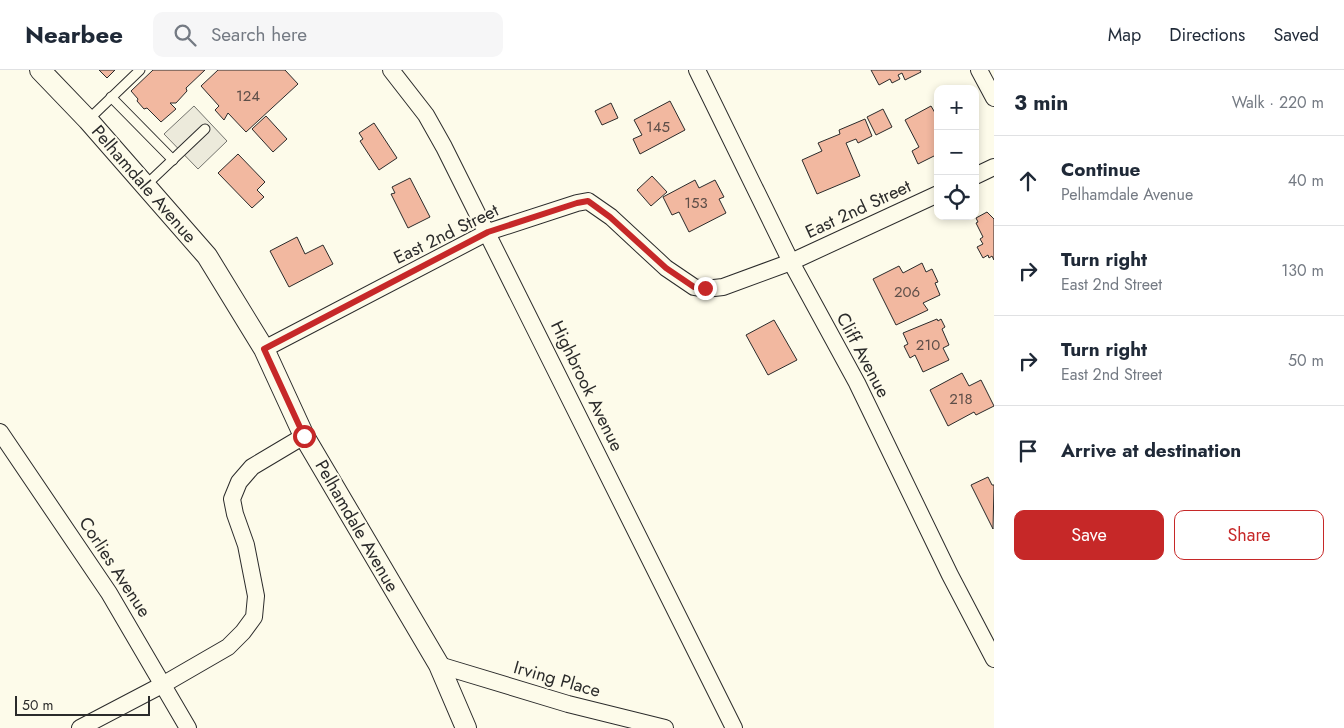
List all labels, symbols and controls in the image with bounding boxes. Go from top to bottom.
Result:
search box [153,12,503,57]
text: Nearbee [25,17,123,52]
icon: search [171,21,199,49]
text: Search here [211,21,307,48]
text: Map [1108,22,1141,48]
text: Directions [1169,22,1245,48]
text: Saved [1273,22,1319,48]
house number: 124 [236,85,260,107]
map controls [934,85,979,220]
button: + [934,85,979,130]
text: 3 min [1014,88,1068,118]
text: Walk · 220 m [1232,91,1324,114]
house number: 145 [646,116,670,138]
street label: Pelhamdale Avenue [85,119,203,249]
button: − [934,130,979,175]
text: Continue [1061,156,1140,183]
icon: ahead [1014,167,1042,195]
text: 40 m [1288,169,1324,192]
street label: East 2nd Street [801,173,916,245]
button: locate [934,175,979,220]
text: Pelhamdale Avenue [1061,183,1193,206]
house number: 153 [684,192,708,214]
street label: East 2nd Street [389,197,503,271]
text: Turn right [1061,246,1147,273]
icon: right [1014,257,1042,285]
text: 130 m [1281,259,1324,282]
text: East 2nd Street [1061,273,1162,296]
route end [694,277,717,300]
house number: 206 [894,281,920,303]
street label: Cliff Avenue [830,308,896,402]
street label: Highbrook Avenue [544,316,630,456]
house number: 210 [916,334,940,356]
text: Turn right [1061,336,1147,363]
icon: right [1014,347,1042,375]
text: 50 m [1288,349,1324,372]
text: East 2nd Street [1061,363,1162,386]
house number: 218 [949,388,973,410]
route start [293,425,316,448]
icon: arrive [1014,437,1042,465]
text: Arrive at destination [1061,437,1241,464]
street label: Pelhamdale Avenue [309,455,405,597]
button: Save [1014,510,1164,560]
button: Share [1174,510,1324,560]
street label: Corlies Avenue [73,512,157,622]
street label: Irving Place [510,654,604,704]
scale bar [15,693,150,716]
text: 50 m [22,695,53,715]

